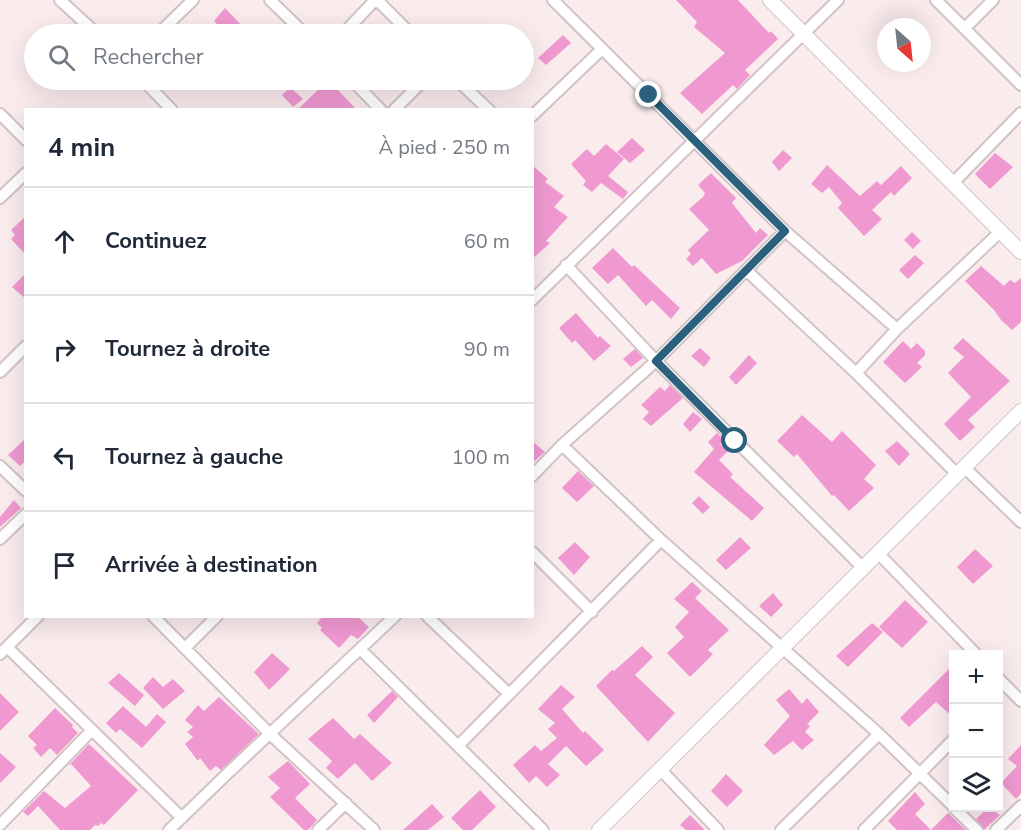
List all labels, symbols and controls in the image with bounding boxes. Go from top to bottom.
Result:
north arrow [877,18,931,72]
search box [24,24,534,90]
icon: search [45,41,78,74]
text: Rechercher [93,42,204,72]
route end [635,81,661,107]
text: 4 min [48,130,115,165]
text: À pied · 250 m [379,134,510,161]
icon: ahead [48,225,81,258]
text: Continuez [105,226,207,256]
text: 60 m [464,228,510,255]
icon: right [48,333,81,366]
text: Tournez à droite [105,334,270,364]
text: 90 m [464,336,510,363]
route start [721,427,747,453]
icon: left [48,441,81,474]
text: Tournez à gauche [105,442,283,472]
text: 100 m [452,444,510,471]
icon: arrive [48,549,81,582]
text: Arrivée à destination [105,550,318,580]
map controls [949,650,1003,812]
button: + [949,650,1003,704]
button: − [949,704,1003,758]
button: layers [949,758,1003,812]

